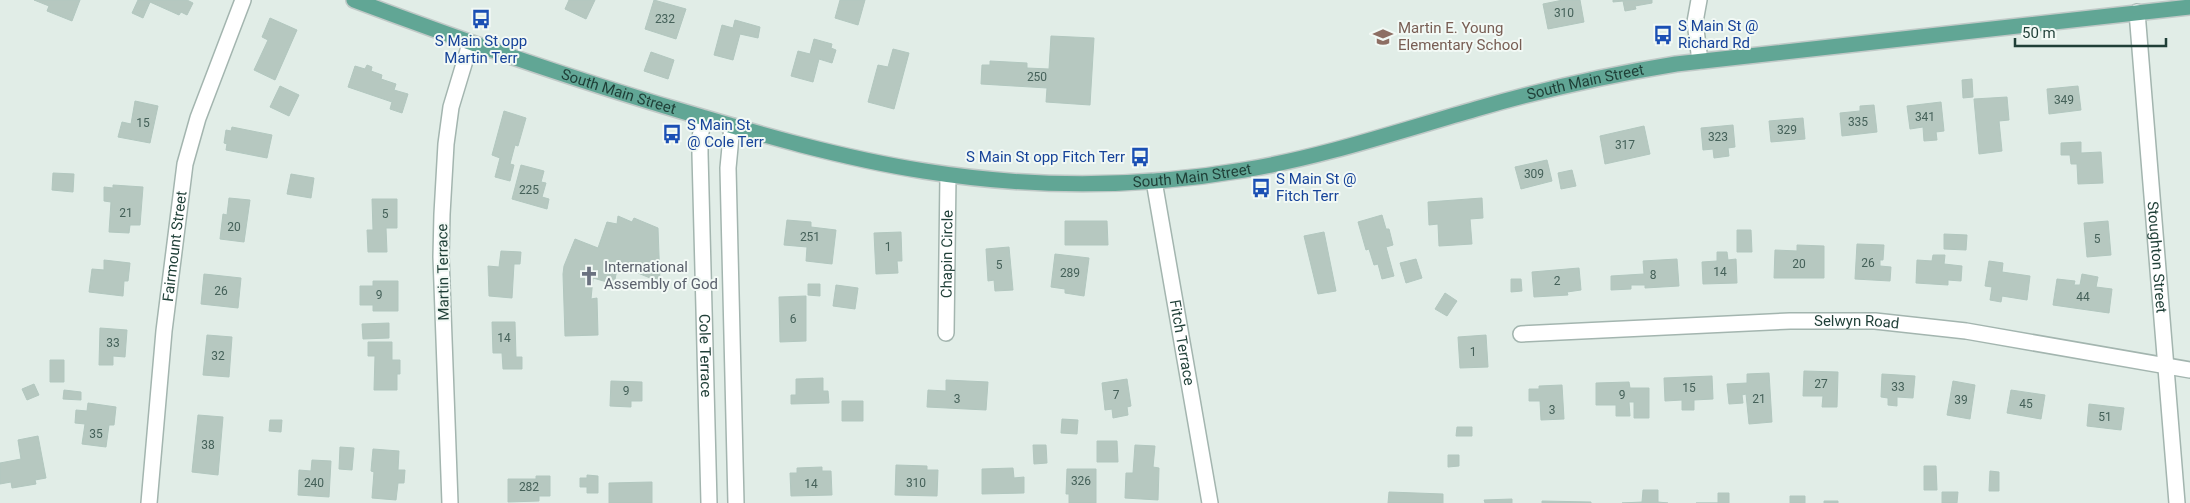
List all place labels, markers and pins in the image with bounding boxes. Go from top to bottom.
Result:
bus stop icon: S Main St opp Martin Terr [470,8,492,30]
place label: S Main St @ Richard Rd [1678,17,1759,52]
place label: Martin E. Young Elementary School [1398,19,1522,54]
bus stop icon: S Main St @ Richard Rd [1652,24,1674,46]
school or university icon: Martin E. Young Elementary School [1372,26,1394,48]
place label: S Main St opp Martin Terr [435,32,527,67]
place label: S Main St @ Cole Terr [687,116,764,151]
bus stop icon: S Main St @ Cole Terr [661,123,683,145]
bus stop icon: S Main St opp Fitch Terr [1129,146,1151,168]
place label: S Main St opp Fitch Terr [966,148,1125,166]
place label: S Main St @ Fitch Terr [1276,170,1357,205]
bus stop icon: S Main St @ Fitch Terr [1250,177,1272,199]
place label: International Assembly of God [604,258,718,293]
church icon: International Assembly of God [578,265,600,287]

